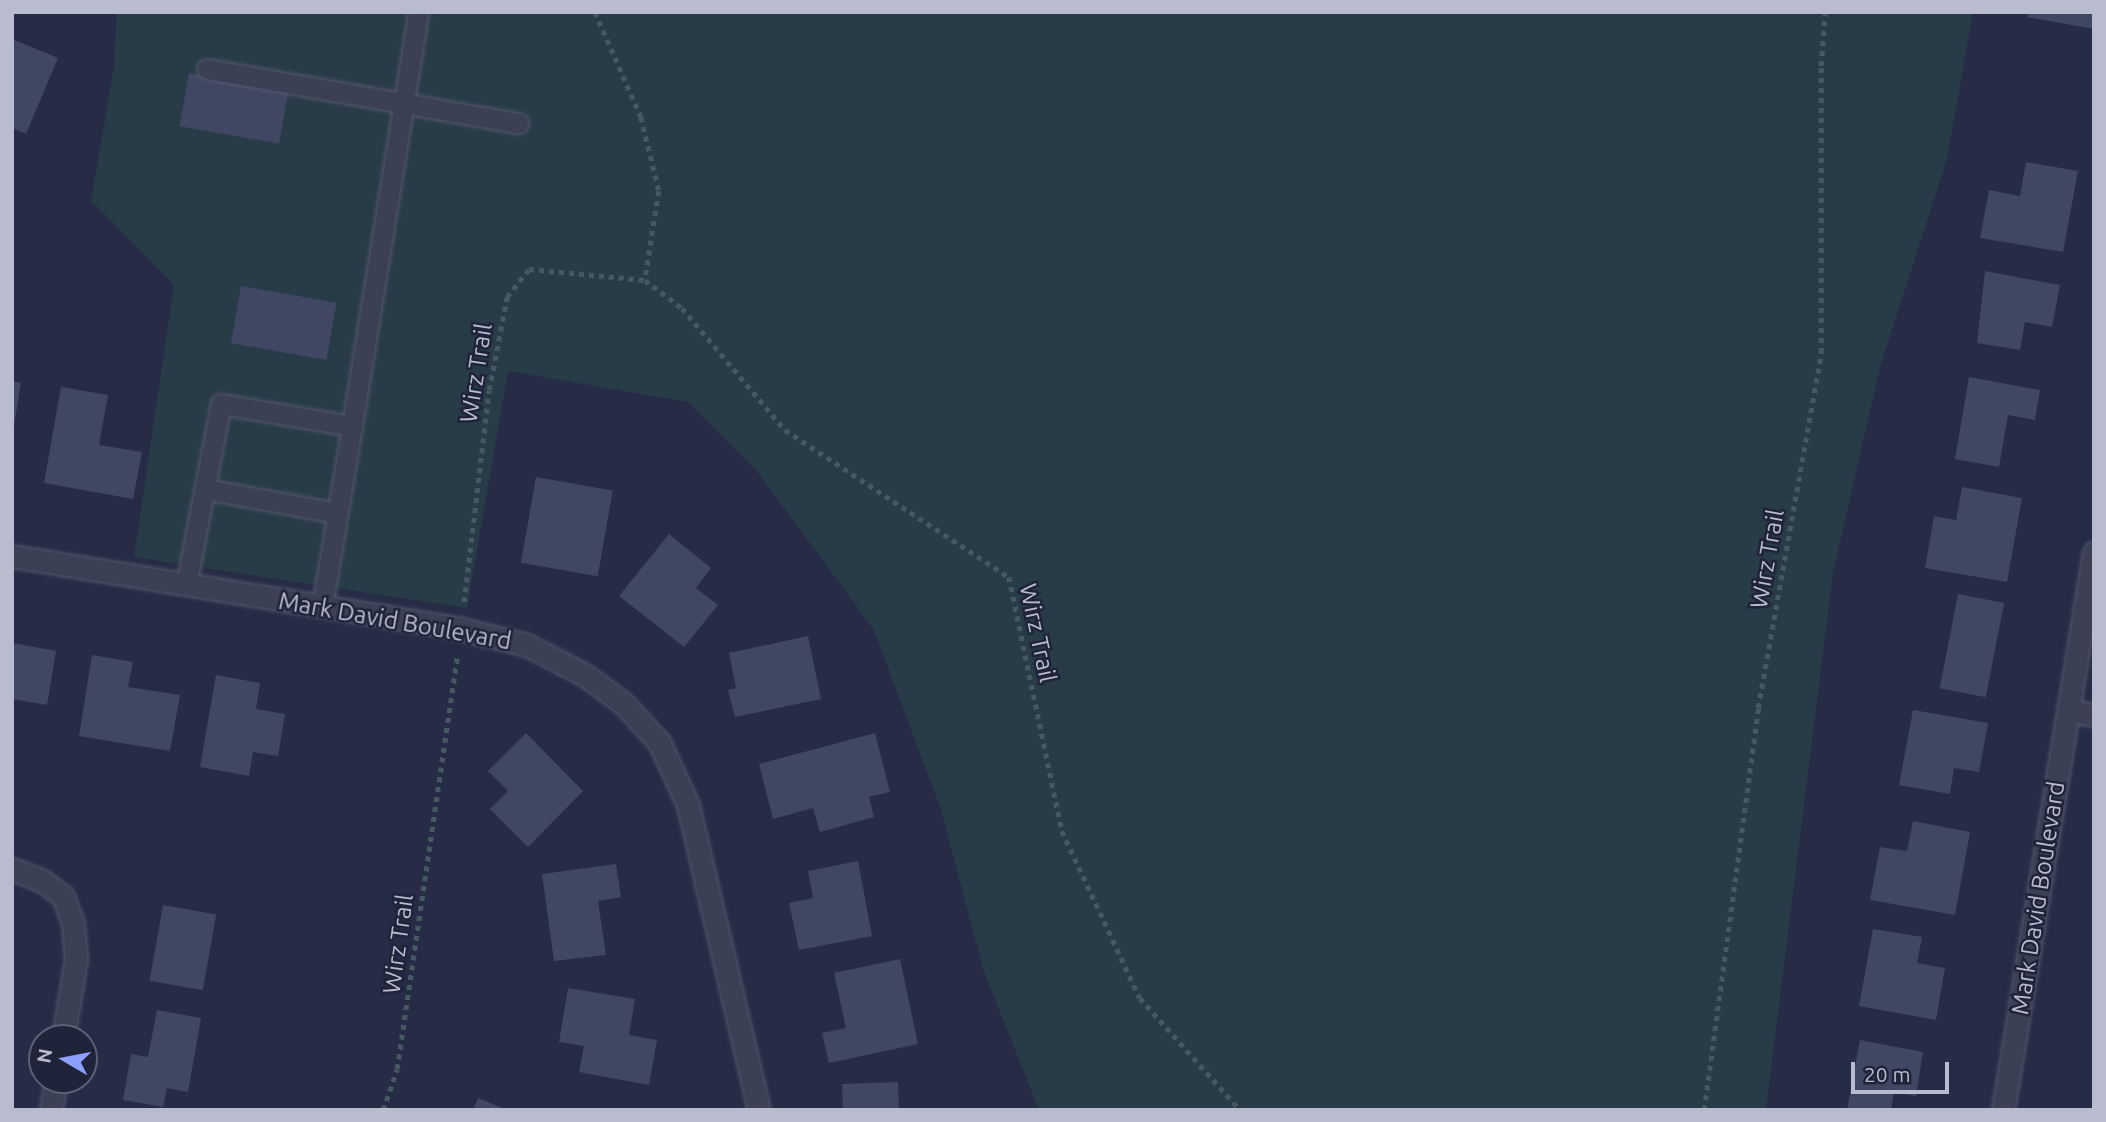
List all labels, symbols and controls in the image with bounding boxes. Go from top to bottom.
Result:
street label: Wirz Trail [454,321,498,425]
street label: Wirz Trail [1744,507,1790,611]
street label: Wirz Trail [1013,581,1063,685]
street label: Mark David Boulevard [276,586,514,656]
street label: Mark David Boulevard [2005,779,2071,1017]
street label: Wirz Trail [377,892,419,996]
north arrow [28,1024,98,1094]
text: N [32,1047,56,1065]
scale bar [1854,1048,1952,1092]
text: 20 m [1864,1062,1911,1086]

